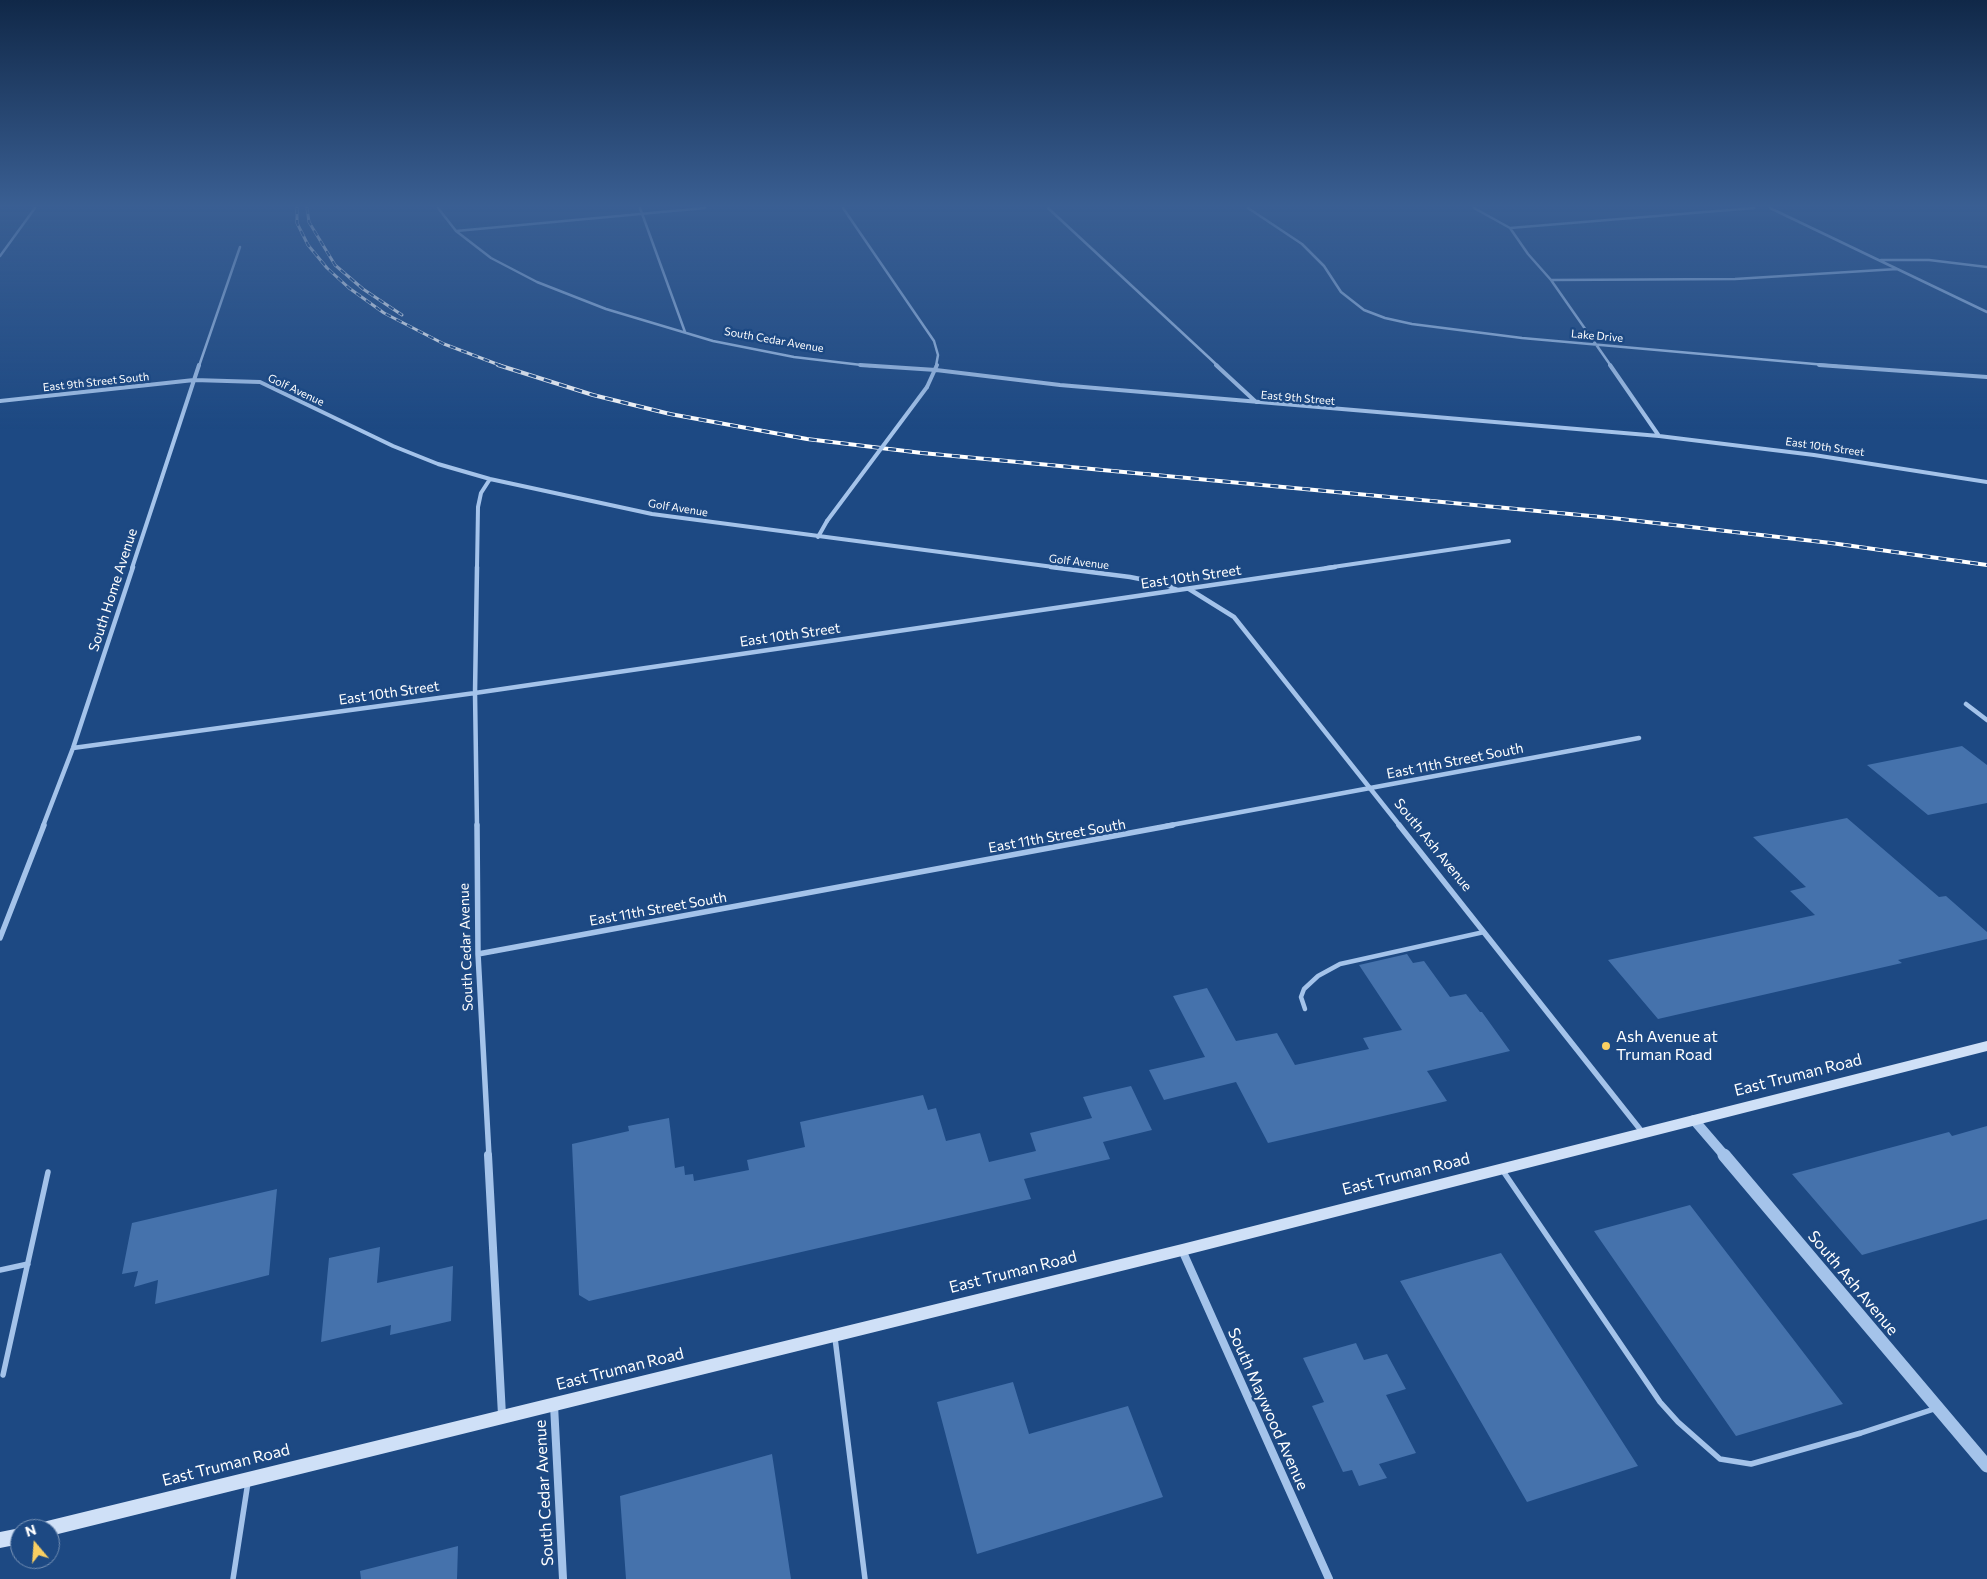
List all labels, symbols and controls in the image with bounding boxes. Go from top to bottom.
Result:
street label: South Cedar Avenue [723,325,825,355]
street label: Lake Drive [1570,327,1624,345]
street label: East 9th Street South [42,370,150,394]
street label: Golf Avenue [266,371,326,409]
street label: East 9th Street [1260,388,1336,408]
street label: East 10th Street [1785,435,1865,459]
street label: Golf Avenue [647,497,709,519]
street label: South Home Avenue [85,526,141,654]
street label: Golf Avenue [1048,552,1110,572]
street label: East 10th Street [1140,562,1242,592]
street label: East 10th Street [739,620,841,650]
street label: East 10th Street [338,678,440,708]
street label: East 11th Street South [1385,739,1525,783]
street label: South Ash Avenue [1391,795,1475,895]
street label: East 11th Street South [987,816,1127,856]
street label: South Cedar Avenue [455,883,477,1011]
street label: East 11th Street South [588,889,728,929]
place label: Ash Avenue at Truman Road [1616,1027,1718,1065]
marker: Ash Avenue at Truman Road [1600,1040,1612,1052]
street label: East Truman Road [1732,1050,1864,1100]
street label: East Truman Road [1340,1149,1472,1199]
street label: South Ash Avenue [1804,1227,1902,1339]
street label: East Truman Road [947,1247,1079,1297]
street label: South Maywood Avenue [1224,1325,1312,1493]
street label: East Truman Road [554,1344,686,1394]
street label: South Cedar Avenue [531,1419,557,1567]
street label: East Truman Road [160,1440,292,1490]
north arrow [10,1519,60,1569]
text: N [23,1521,38,1540]

